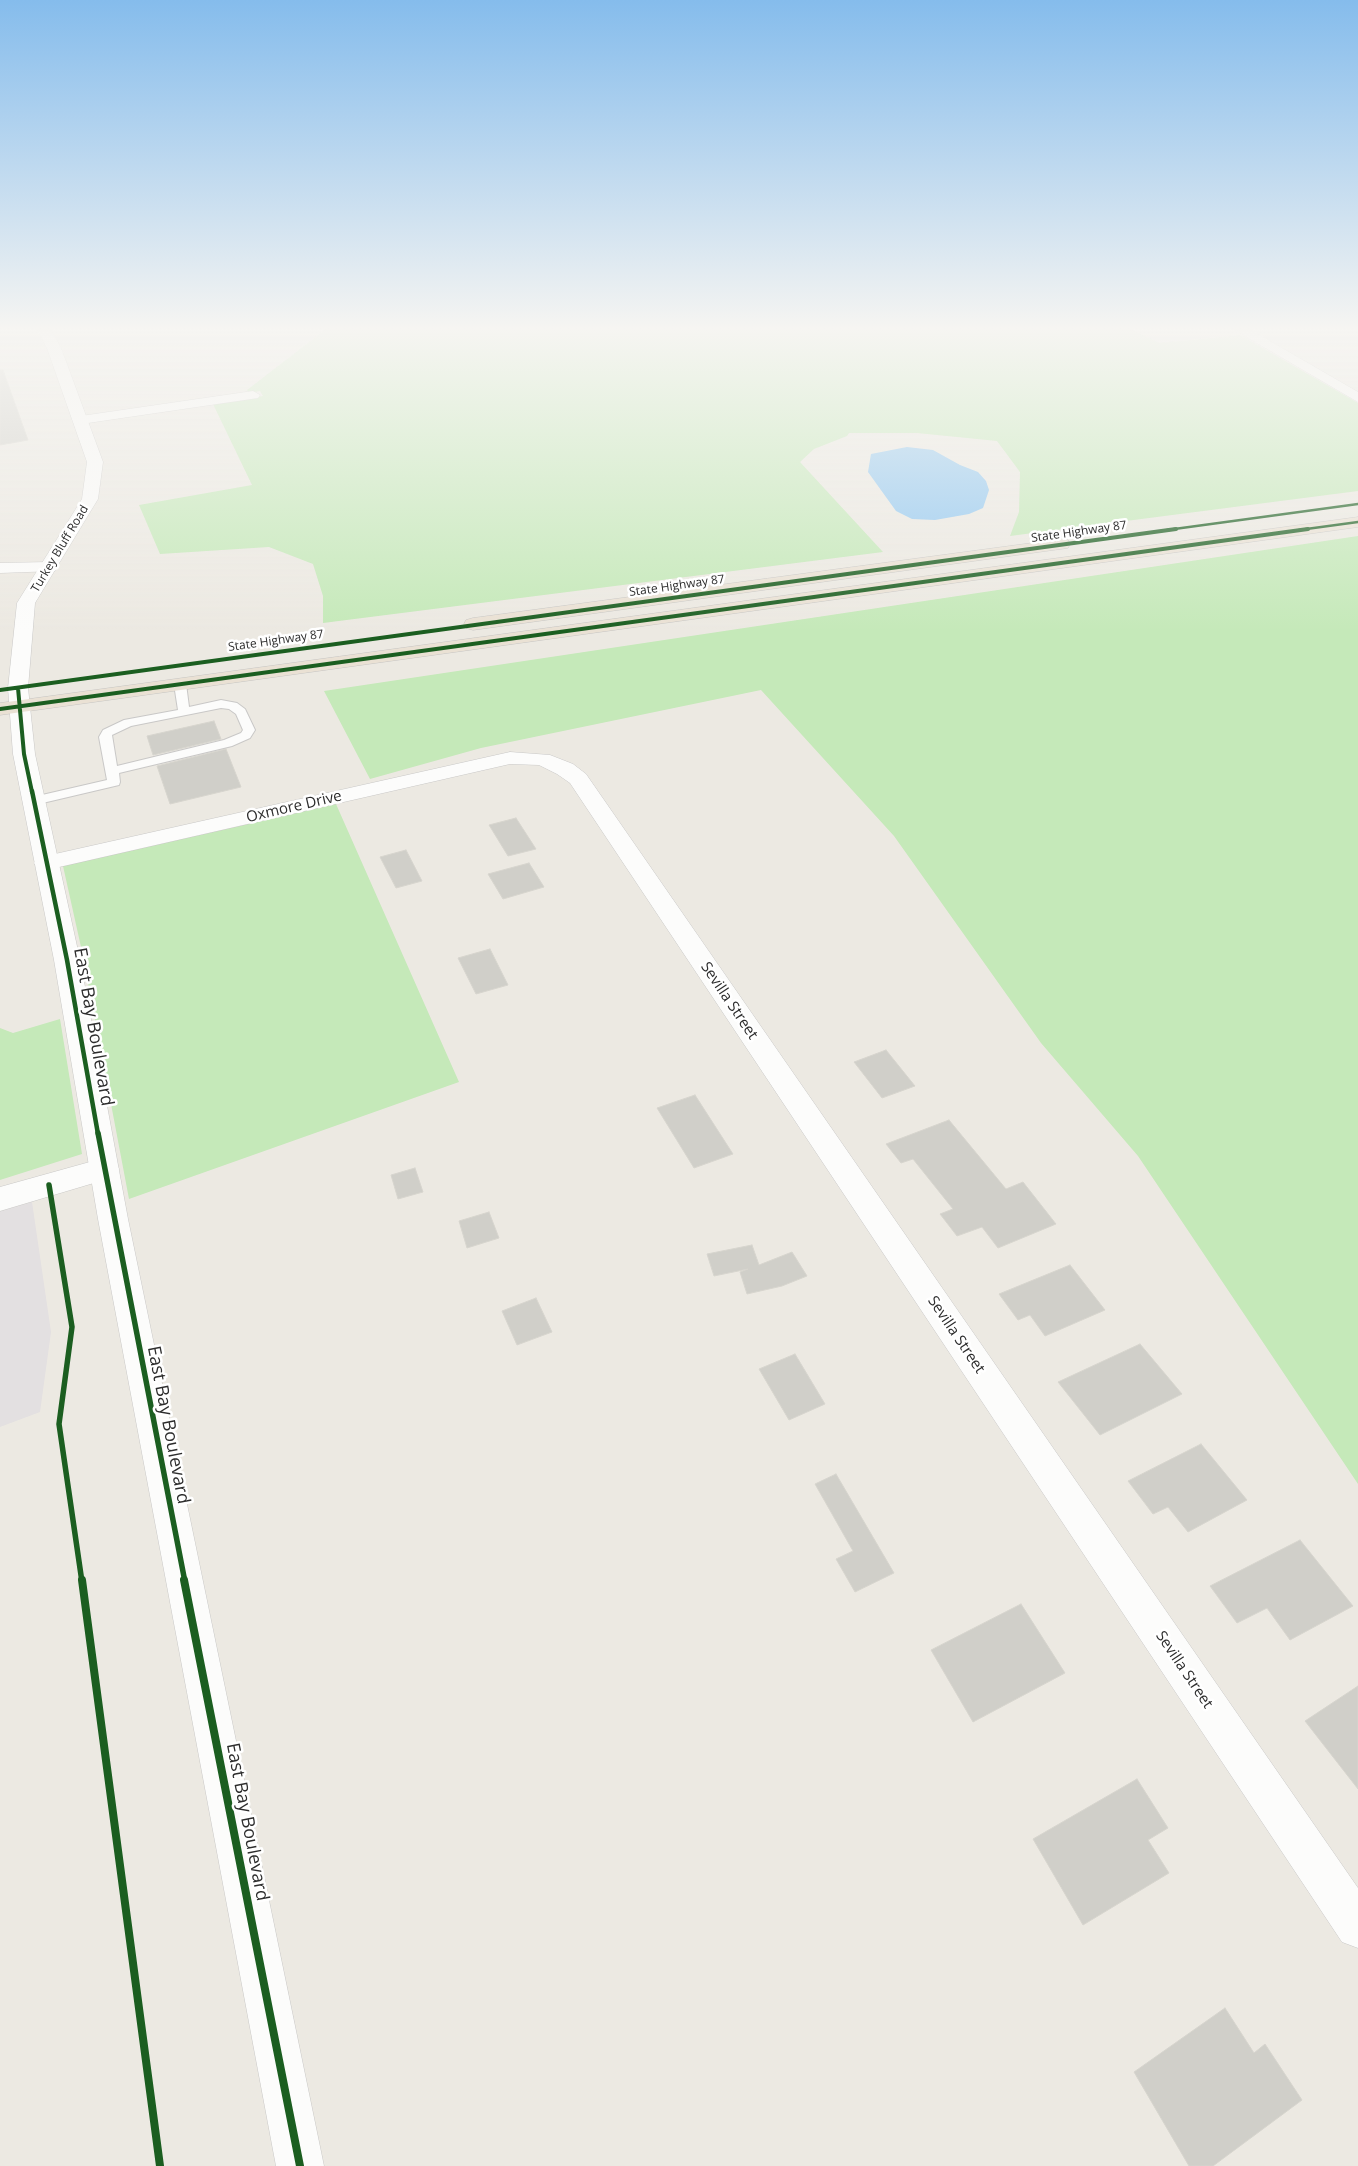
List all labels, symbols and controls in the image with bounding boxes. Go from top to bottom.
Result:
street label: Turkey Bluff Road [28,503,92,595]
street label: State Highway 87 [1030,518,1128,546]
street label: State Highway 87 [628,572,726,600]
street label: State Highway 87 [227,627,325,655]
street label: Oxmore Drive [244,787,344,827]
street label: East Bay Boulevard [68,946,118,1108]
street label: Sevilla Street [696,959,762,1043]
street label: Sevilla Street [923,1293,989,1377]
street label: East Bay Boulevard [142,1344,194,1506]
street label: Sevilla Street [1151,1628,1217,1712]
street label: East Bay Boulevard [221,1741,273,1903]

